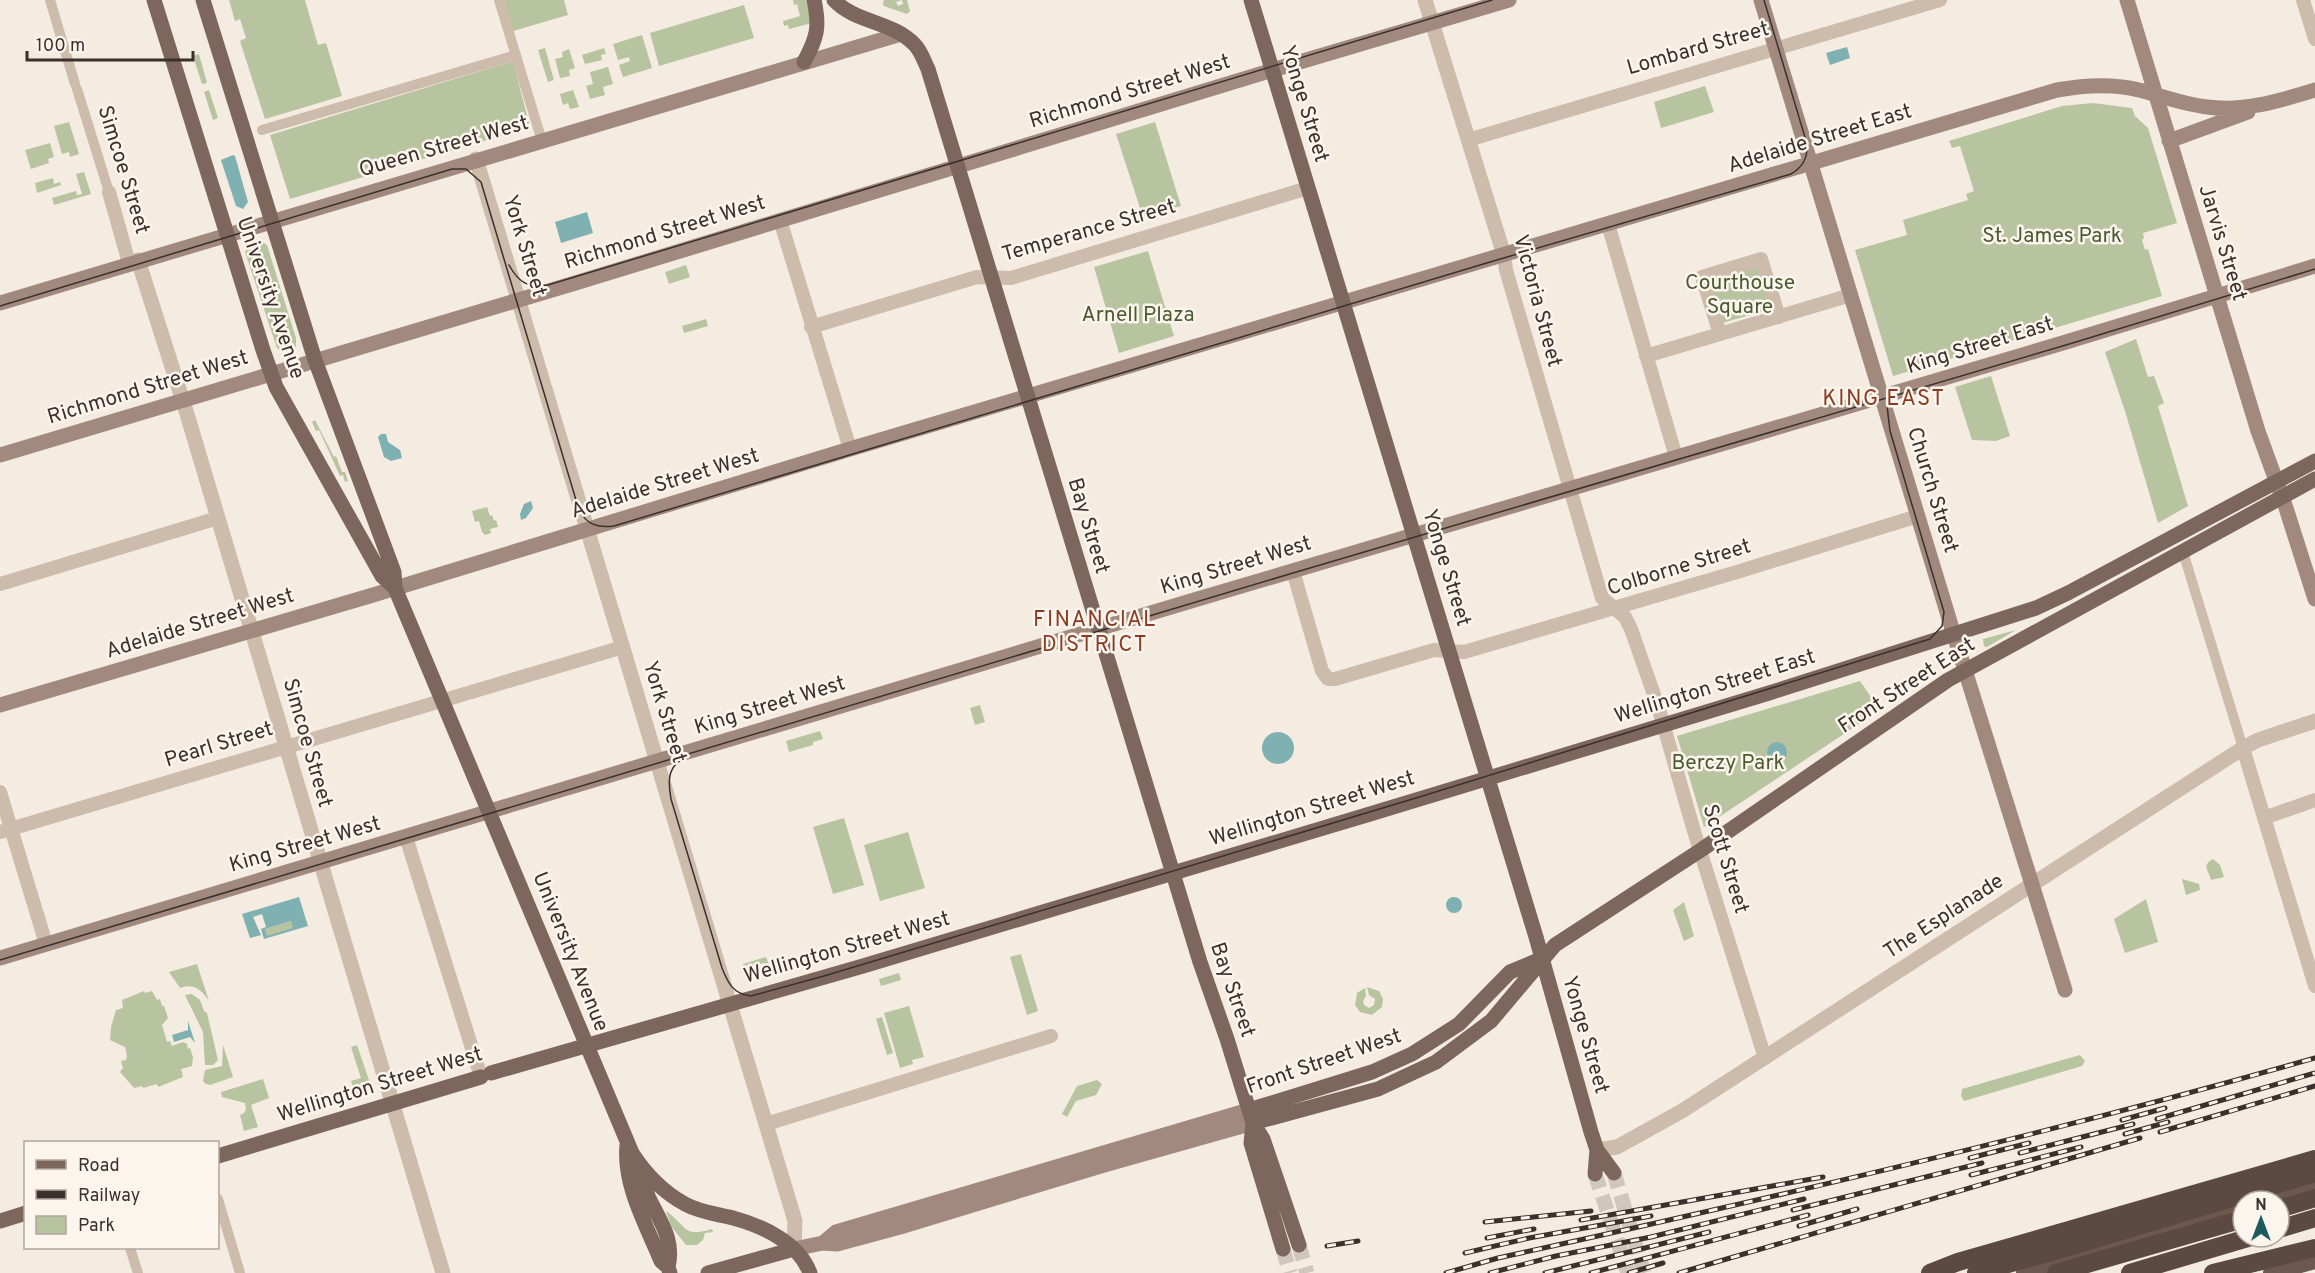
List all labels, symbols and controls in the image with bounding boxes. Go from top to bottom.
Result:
street label: Lombard Street [1624,16,1772,82]
scale bar [27,24,194,62]
text: 100 m [36,35,85,58]
street label: Yonge Street [1273,42,1335,166]
street label: Richmond Street West [1026,49,1234,135]
street label: Adelaide Street East [1725,98,1915,180]
street label: Simcoe Street [91,103,155,237]
street label: Queen Street West [356,110,532,184]
street label: Jarvis Street [2192,182,2252,304]
street label: Richmond Street West [561,190,769,276]
street label: York Street [496,192,552,300]
street label: Temperance Street [999,193,1179,269]
street label: University Avenue [230,213,310,383]
park label: St. James Park [1982,223,2122,250]
street label: Victoria Street [1506,232,1568,370]
park label: Courthouse Square [1685,270,1795,321]
park label: Arnell Plaza [1081,302,1195,329]
street label: King Street East [1903,311,2057,381]
street label: Richmond Street West [44,345,252,431]
district label: KING EAST [1822,386,1946,413]
street label: Church Street [1900,424,1964,556]
street label: Adelaide Street West [568,443,762,525]
street label: Bay Street [1061,475,1115,577]
street label: Yonge Street [1415,506,1477,630]
street label: King Street West [1157,530,1315,602]
street label: Colborne Street [1604,533,1754,603]
street label: Adelaide Street West [103,583,297,665]
district label: FINANCIAL DISTRICT [1033,607,1157,659]
street label: Front Street East [1834,632,1980,740]
street label: Wellington Street East [1611,644,1819,730]
street label: York Street [636,658,692,766]
street label: King Street West [691,670,849,742]
street label: Simcoe Street [276,675,338,811]
street label: Pearl Street [161,716,277,774]
park label: Berczy Park [1671,750,1785,777]
street label: Wellington Street West [1206,765,1418,853]
street label: Scott Street [1696,801,1754,917]
street label: King Street West [226,810,384,880]
street label: University Avenue [526,868,614,1036]
street label: The Esplanade [1879,868,2009,966]
street label: Wellington Street West [741,906,953,990]
street label: Bay Street [1203,939,1261,1041]
street label: Yonge Street [1555,973,1615,1097]
street label: Front Street West [1243,1023,1405,1101]
street label: Wellington Street West [274,1041,486,1129]
legend [24,1141,219,1249]
text: Road [78,1155,120,1178]
text: Railway [78,1185,140,1208]
north arrow [2231,1189,2291,1249]
text: N [2255,1196,2267,1216]
text: Park [78,1215,115,1238]

